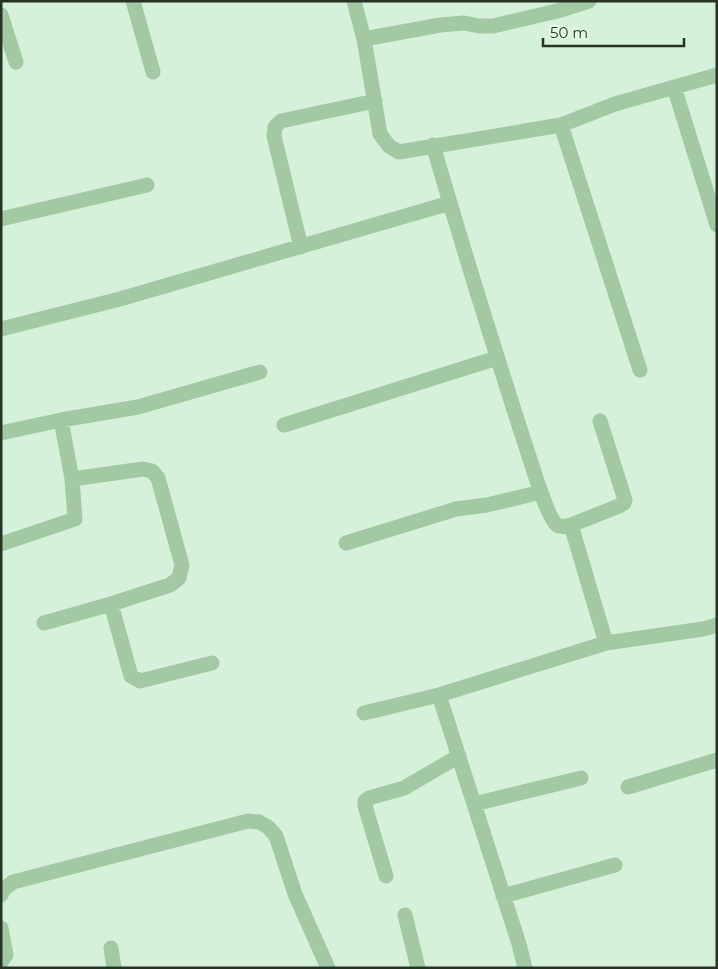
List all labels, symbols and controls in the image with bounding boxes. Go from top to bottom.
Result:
scale bar [543,15,684,47]
text: 50 m [550,23,588,42]

